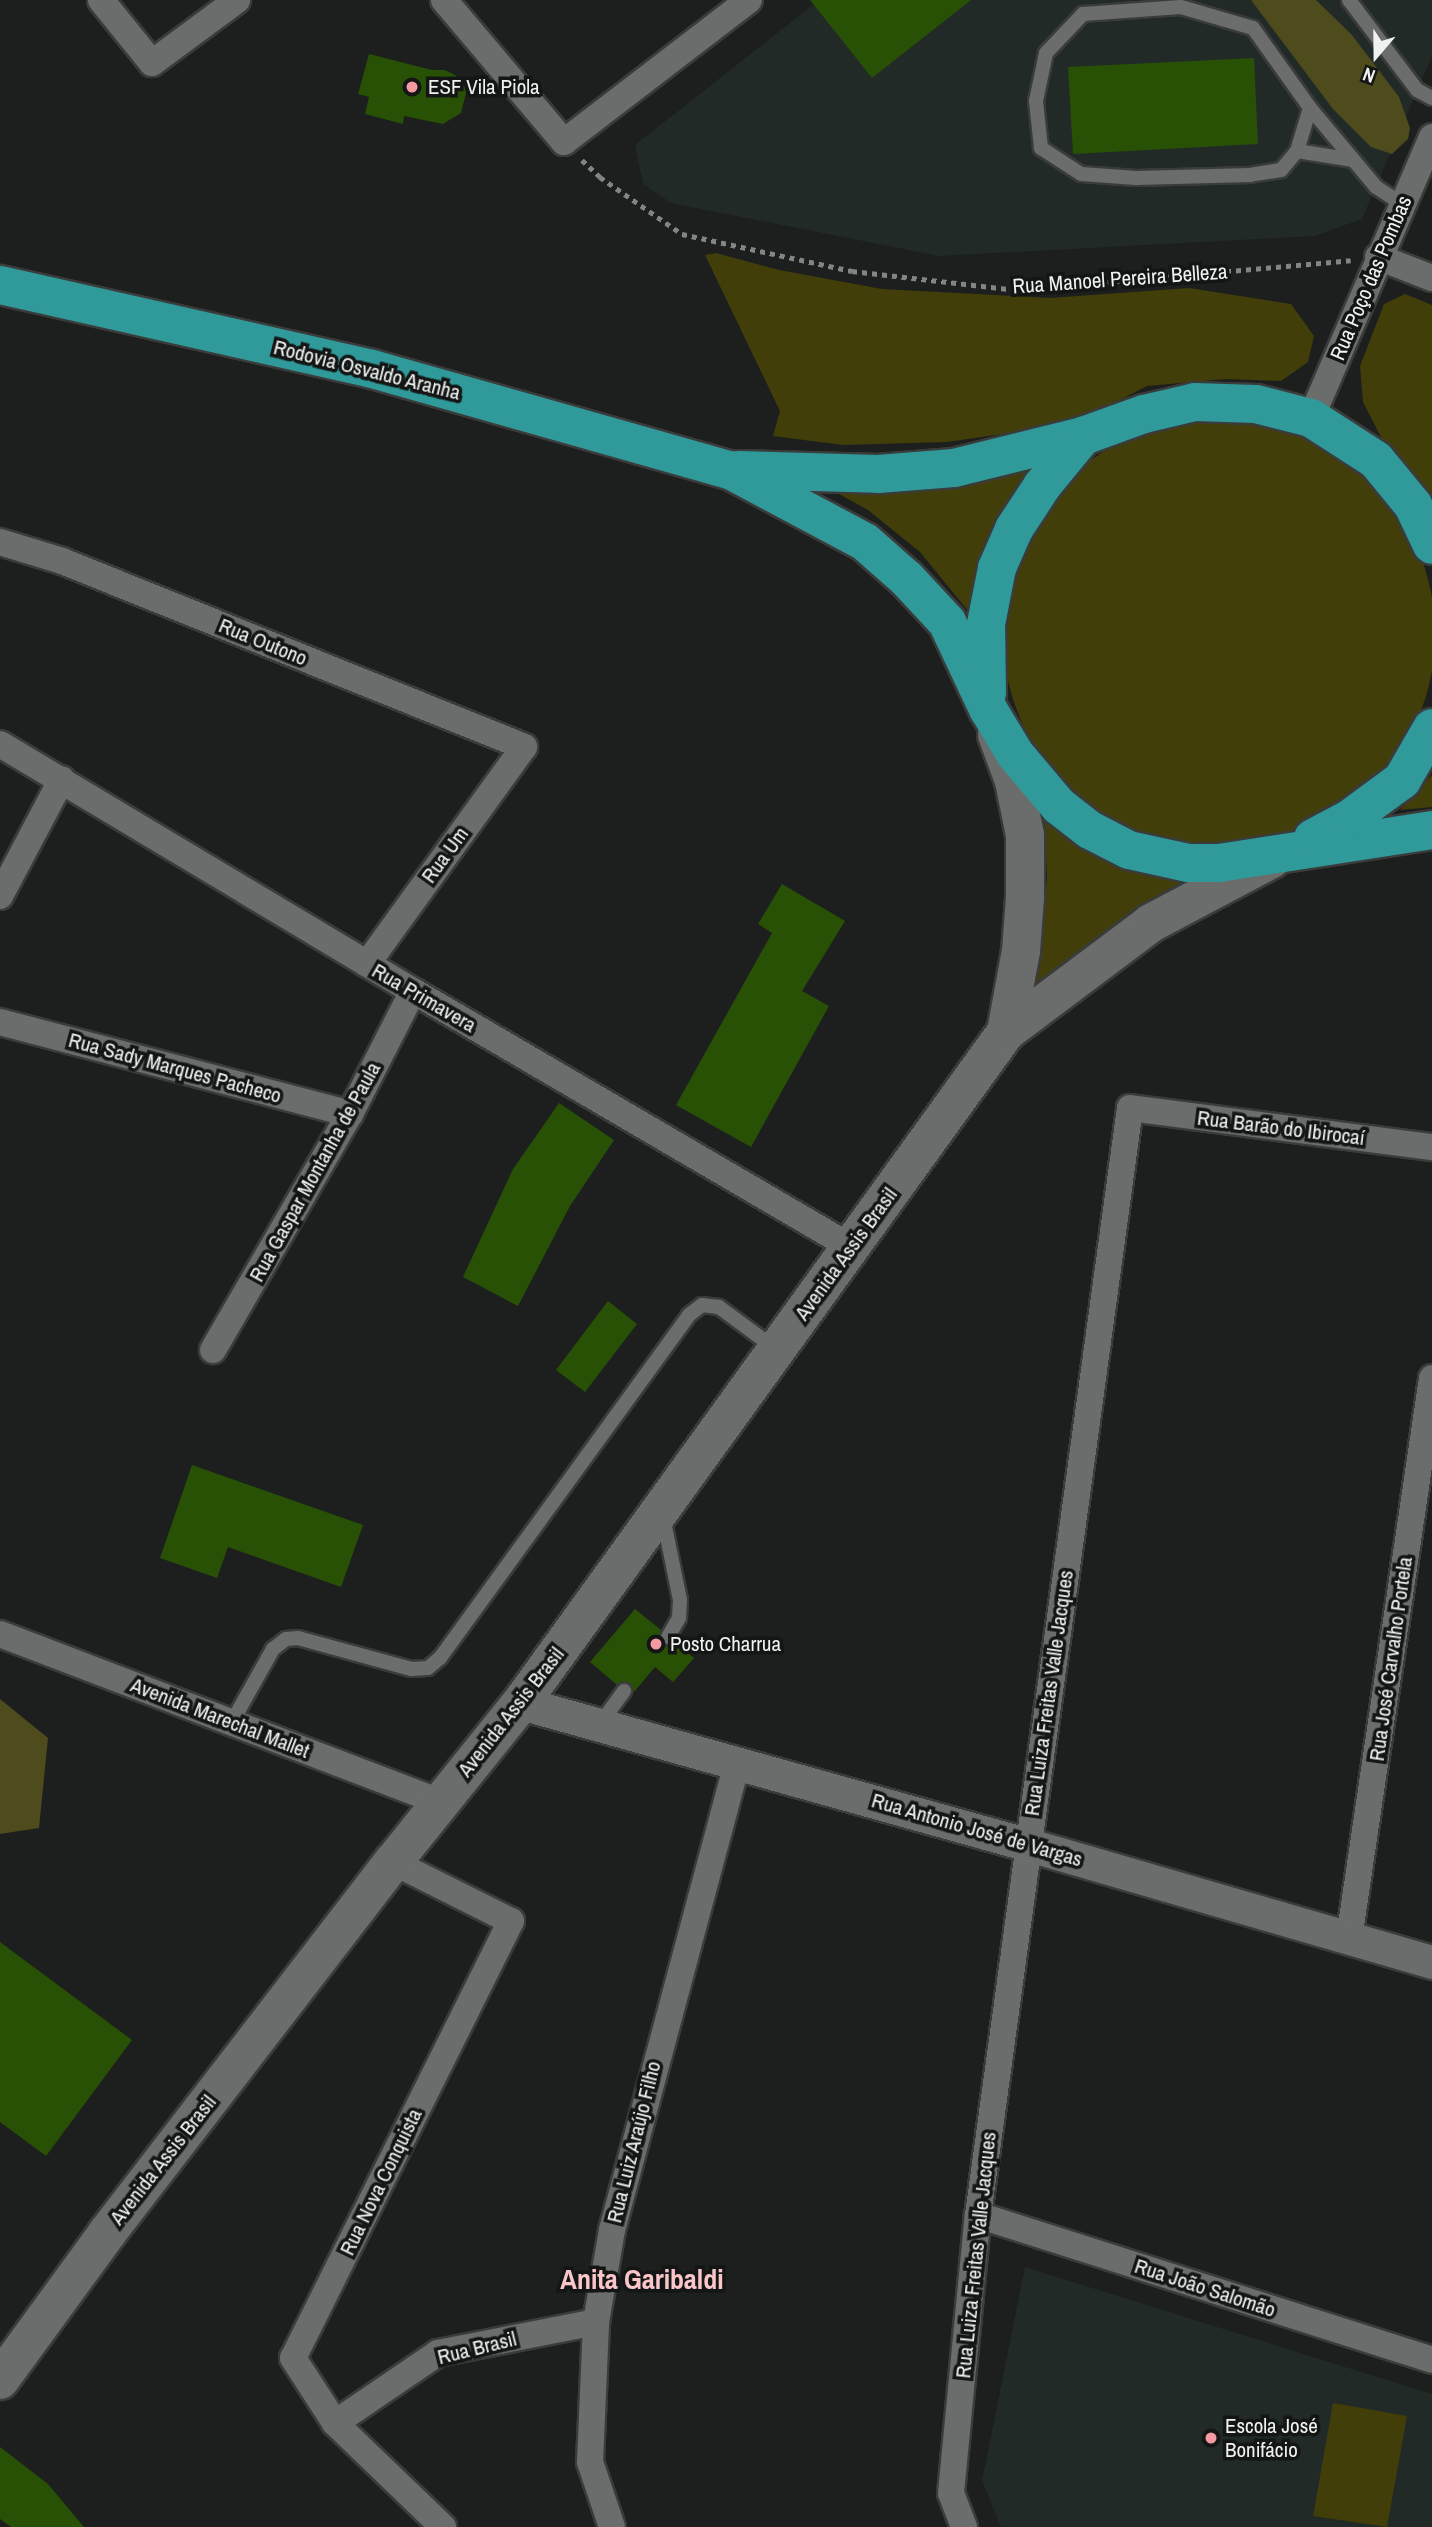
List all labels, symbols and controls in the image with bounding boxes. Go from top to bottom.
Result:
north arrow [1341,21,1411,91]
text: N [1359,62,1379,90]
place label: ESF Vila Piola [428,74,540,100]
marker: ESF Vila Piola [402,77,422,97]
street label: Rua Poço das Pombas [1325,192,1417,364]
street label: Rua Manoel Pereira Belleza [1012,259,1228,299]
street label: Rodovia Osvaldo Aranha [271,335,463,405]
street label: Rua Outono [215,613,311,671]
street label: Rua Um [416,822,474,888]
street label: Rua Primavera [368,958,480,1038]
street label: Rua Sady Marques Pacheco [66,1027,284,1109]
street label: Rua Gaspar Montanha de Paula [244,1058,386,1286]
street label: Rua Barão do Ibirocaí [1196,1105,1366,1151]
street label: Avenida Assis Brasil [789,1182,903,1326]
street label: Rua José Carvalho Portela [1364,1555,1418,1763]
street label: Rua Luiza Freitas Valle Jacques [1019,1569,1079,1817]
place label: Posto Charrua [670,1631,781,1657]
marker: Posto Charrua [648,1636,664,1652]
street label: Avenida Assis Brasil [452,1642,570,1782]
street label: Avenida Marechal Mallet [127,1672,313,1764]
street label: Rua Antonio José de Vargas [868,1788,1086,1872]
street label: Rua Luiz Araújo Filho [602,2058,666,2226]
street label: Avenida Assis Brasil [104,2090,222,2230]
street label: Rua Nova Conquista [335,2105,427,2259]
street label: Rua Luiza Freitas Valle Jacques [951,2131,1001,2379]
street label: Rua João Salomão [1131,2253,1279,2323]
district label: Anita Garibaldi [560,2262,724,2296]
street label: Rua Brasil [435,2326,519,2370]
place label: Escola José Bonifácio [1225,2413,1318,2463]
marker: Escola José Bonifácio [1203,2430,1219,2446]

